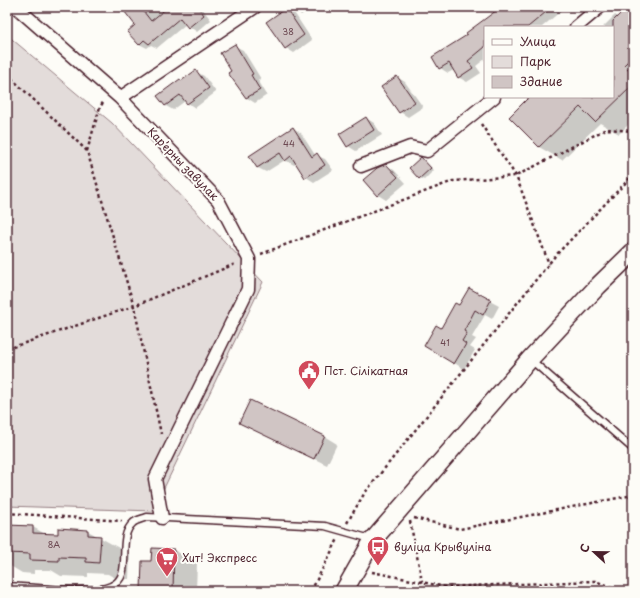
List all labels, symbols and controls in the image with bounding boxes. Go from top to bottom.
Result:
house number: 38 [282,24,294,38]
legend [484,26,614,98]
text: Улица [520,32,556,50]
text: Парк [520,52,552,70]
text: Здание [520,72,562,90]
street label: Карʼерны завулак [144,123,223,204]
house number: 44 [283,136,295,150]
house number: 41 [440,335,450,349]
public building icon: Пст. Сілікатная [296,358,322,391]
place label: Пст. Сілікатная [324,362,408,379]
north arrow [574,532,614,572]
bus stop icon: вуліца Крывуліна [365,534,391,567]
house number: 8А [48,537,60,551]
place label: вуліца Крывуліна [394,538,491,555]
text: С [575,541,594,555]
supermarket icon: Хит! Экспресс [154,545,180,578]
place label: Хит! Экспресс [182,549,257,566]

